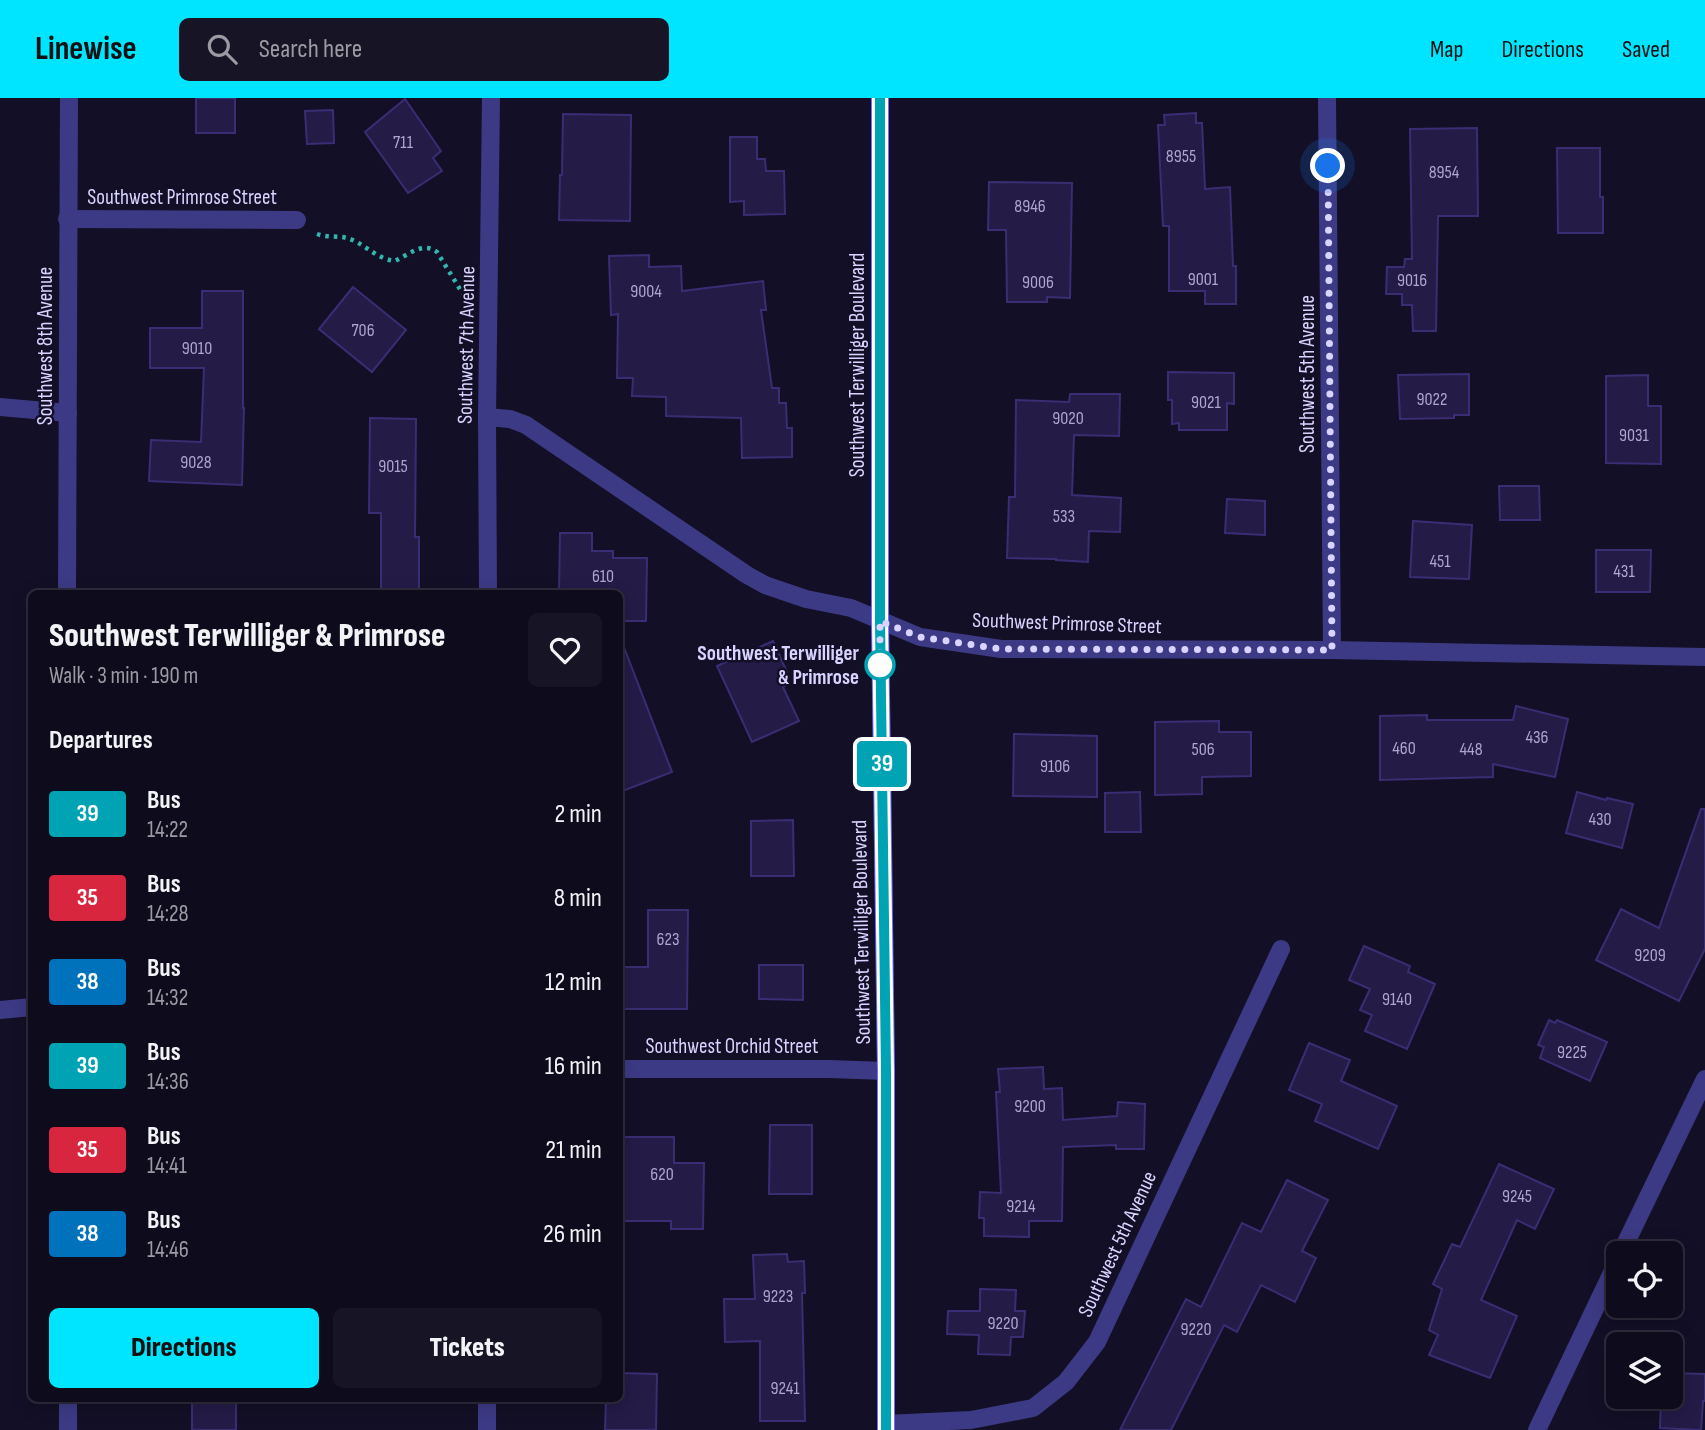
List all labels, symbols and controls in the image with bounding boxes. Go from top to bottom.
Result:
search box [179,18,669,81]
text: Linewise [35,29,137,69]
icon: search [203,30,241,68]
text: Search here [259,34,362,65]
text: Map [1430,35,1463,64]
text: Directions [1501,35,1584,64]
text: Saved [1622,35,1670,64]
house number: 711 [393,132,414,153]
house number: 8955 [1166,146,1196,167]
your location [1310,148,1345,183]
house number: 8954 [1429,162,1460,183]
street label: Southwest Primrose Street [87,185,277,210]
house number: 8946 [1014,196,1046,217]
street label: Southwest Terwilliger Boulevard [845,253,870,477]
street label: Southwest 7th Avenue [453,266,480,424]
street label: Southwest 8th Avenue [33,267,58,425]
house number: 9001 [1188,269,1219,290]
house number: 9016 [1397,270,1427,291]
house number: 9006 [1022,272,1054,293]
house number: 9004 [630,281,662,302]
street label: Southwest 5th Avenue [1295,295,1320,453]
house number: 706 [351,320,375,341]
house number: 9010 [182,338,212,359]
house number: 9022 [1417,389,1447,410]
house number: 9021 [1191,392,1222,413]
house number: 9020 [1052,408,1084,429]
house number: 9031 [1619,425,1650,446]
house number: 9028 [180,452,212,473]
house number: 9015 [378,456,408,477]
house number: 533 [1053,506,1075,527]
house number: 451 [1429,551,1451,572]
house number: 431 [1613,561,1635,582]
house number: 610 [592,566,614,587]
street label: Southwest Primrose Street [972,608,1162,639]
button: heart [528,613,602,687]
text: Southwest Terwilliger & Primrose [49,616,446,656]
place label: Southwest Terwilliger & Primrose [697,641,859,690]
marker: Southwest Terwilliger & Primrose [865,650,895,680]
text: Walk · 3 min · 190 m [49,662,198,690]
text: Departures [49,725,153,756]
house number: 436 [1525,727,1549,748]
house number: 460 [1392,738,1416,759]
house number: 506 [1191,739,1215,760]
house number: 448 [1459,739,1483,760]
line badge: 39 [850,741,914,787]
text: 39 [871,749,893,778]
house number: 9106 [1040,756,1070,777]
text: Bus [147,785,181,816]
text: 39 [76,799,99,828]
text: 2 min [554,799,602,830]
house number: 430 [1588,809,1612,830]
text: 14:22 [147,816,188,844]
street label: Southwest Terwilliger Boulevard [847,820,876,1044]
text: Bus [147,869,181,900]
text: 35 [77,883,98,912]
text: 8 min [554,883,602,914]
text: 14:28 [147,900,189,928]
house number: 623 [656,929,680,950]
house number: 9209 [1634,945,1666,966]
text: Bus [147,953,181,984]
text: 38 [76,967,99,996]
text: 12 min [545,967,602,998]
text: 14:32 [147,984,188,1012]
house number: 9140 [1382,989,1412,1010]
street label: Southwest Orchid Street [645,1034,819,1059]
text: Bus [147,1037,181,1068]
house number: 9225 [1557,1042,1587,1063]
text: 39 [76,1051,99,1080]
text: 16 min [545,1051,602,1082]
text: 14:36 [147,1068,189,1096]
house number: 9200 [1014,1096,1046,1117]
text: Bus [147,1121,181,1152]
text: 35 [77,1135,98,1164]
text: 21 min [545,1135,602,1166]
text: 14:41 [147,1152,187,1180]
house number: 620 [650,1164,674,1185]
street label: Southwest 5th Avenue [1073,1167,1162,1321]
house number: 9245 [1502,1186,1532,1207]
house number: 9214 [1006,1196,1036,1217]
text: Bus [147,1205,181,1236]
text: 38 [76,1219,99,1248]
text: 26 min [543,1219,602,1250]
text: 14:46 [147,1236,189,1264]
map controls [1606,1241,1683,1409]
button: locate [1606,1241,1683,1318]
house number: 9223 [763,1286,793,1307]
button: Directions [49,1308,319,1388]
button: Tickets [333,1308,602,1388]
house number: 9220 [988,1313,1018,1334]
house number: 9220 [1181,1319,1211,1340]
button: layers [1606,1332,1683,1409]
house number: 9241 [770,1378,800,1399]

